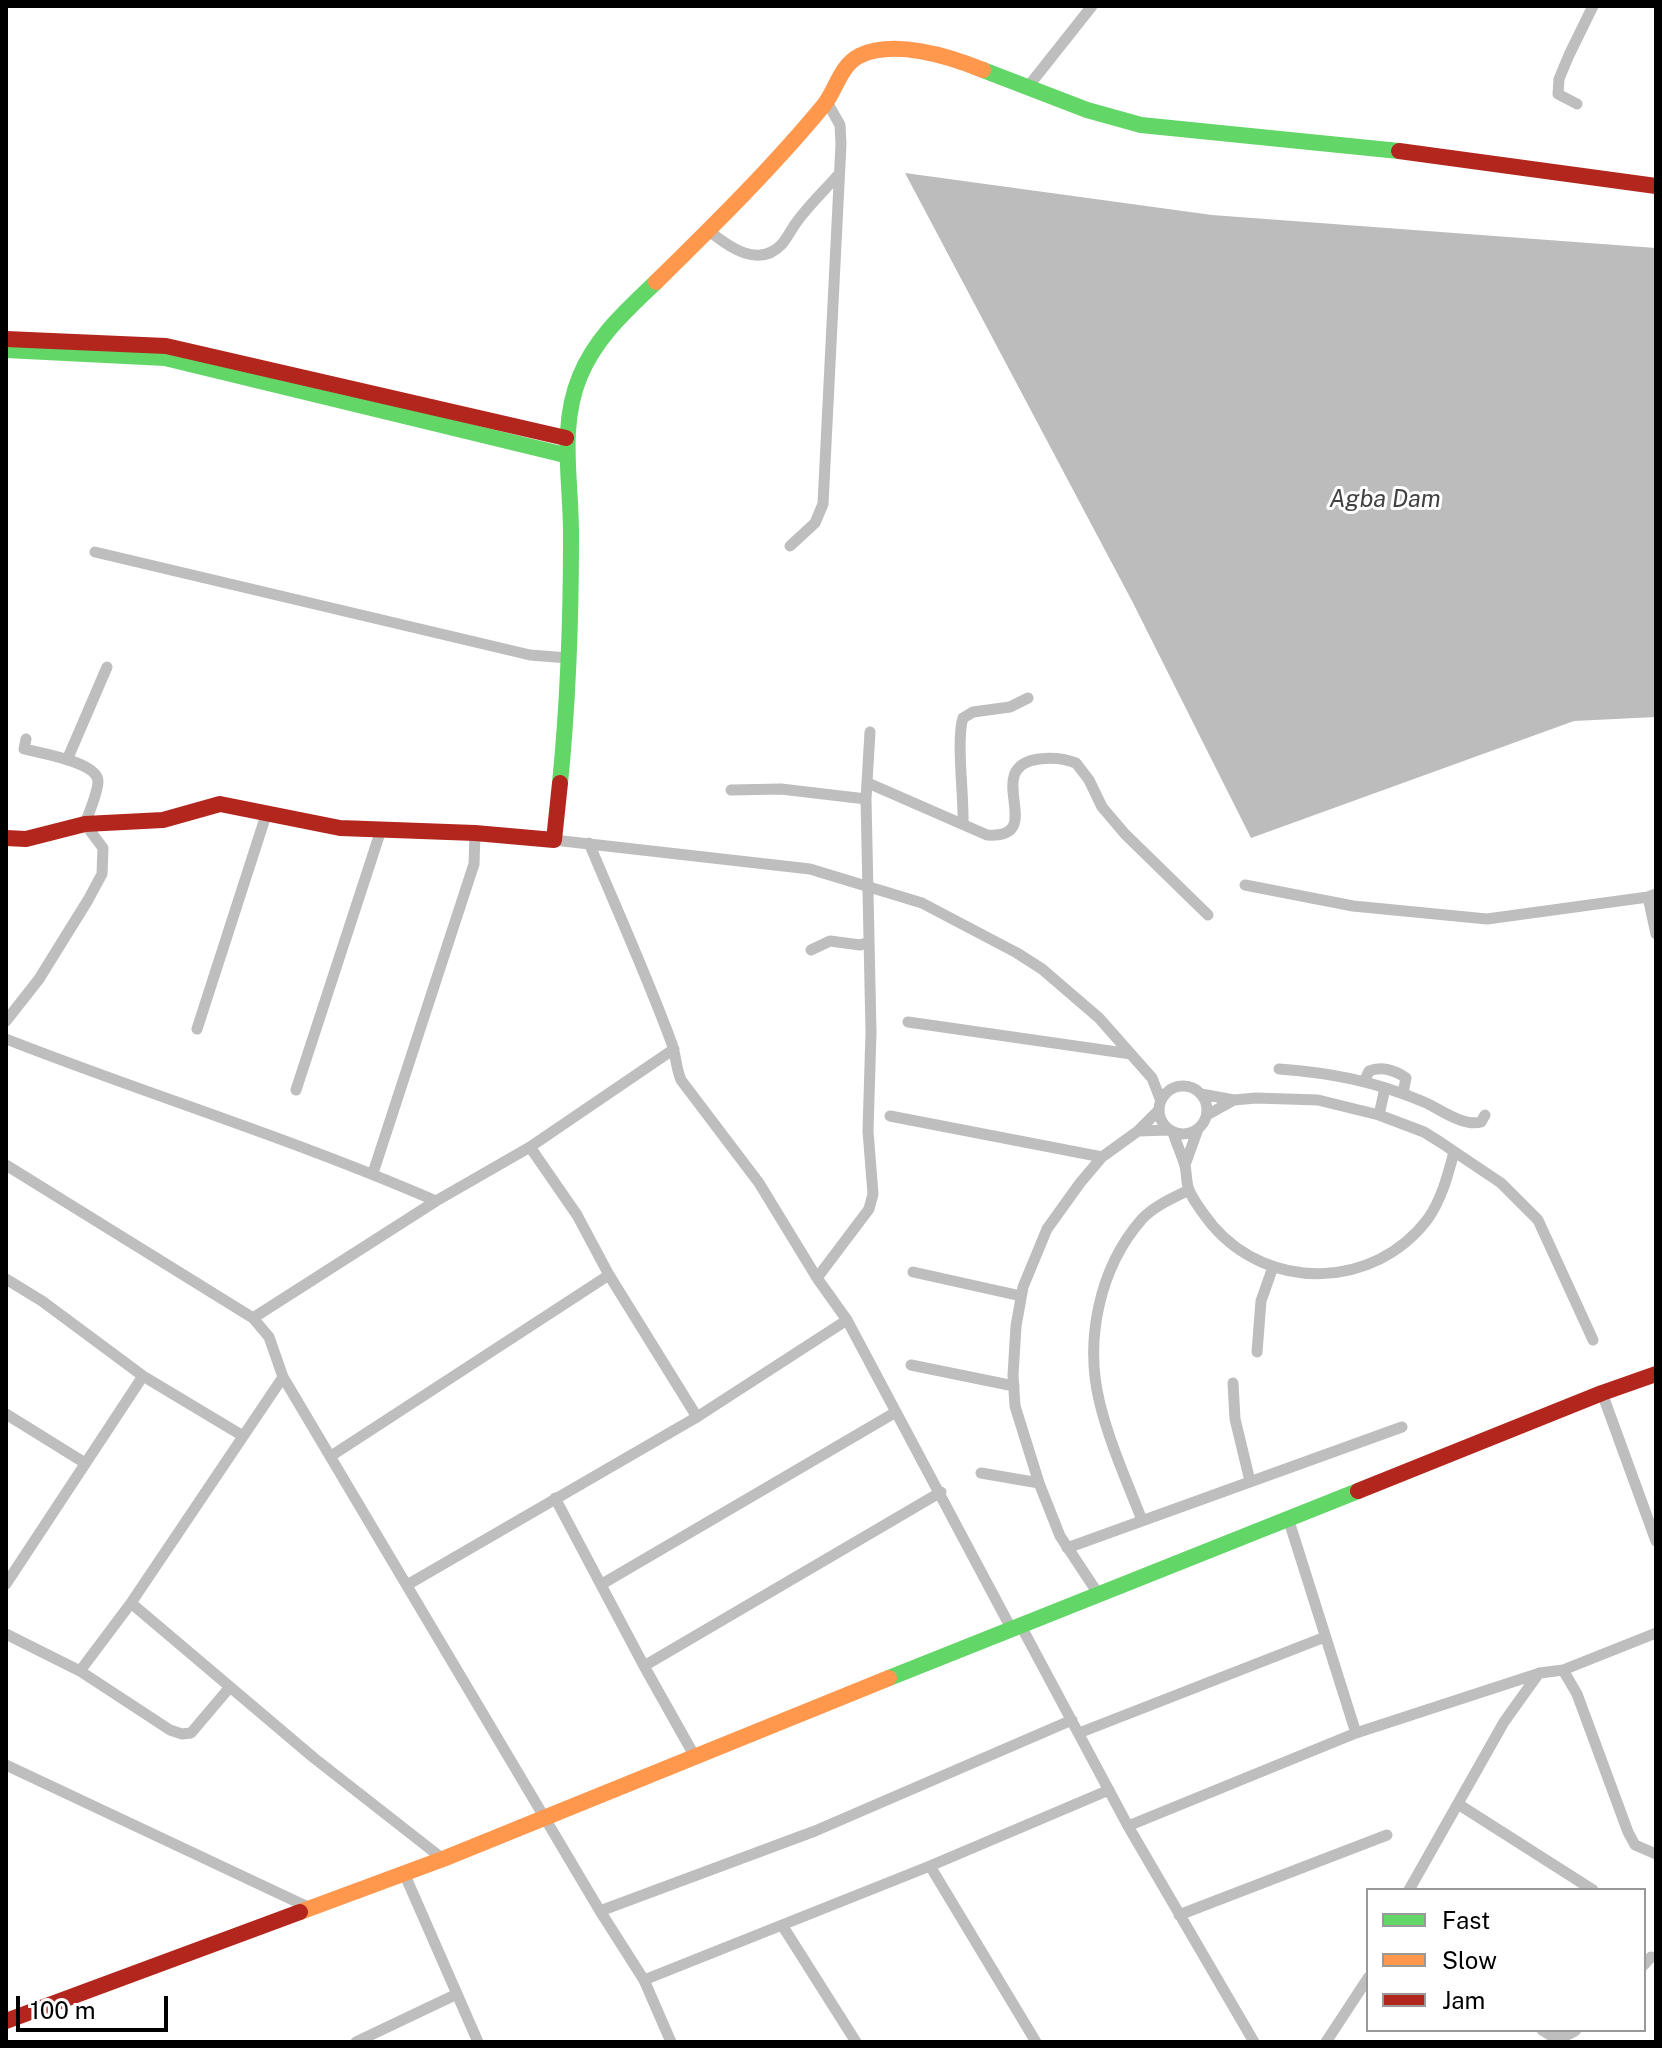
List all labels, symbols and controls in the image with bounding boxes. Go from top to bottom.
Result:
water label: Agba Dam [1329,486,1441,514]
legend [1366,1888,1646,2032]
text: Fast [1442,1906,1490,1934]
text: Slow [1442,1946,1497,1974]
scale bar [20,1980,172,2030]
text: Jam [1442,1986,1485,2014]
text: 100 m [30,1996,96,2024]

